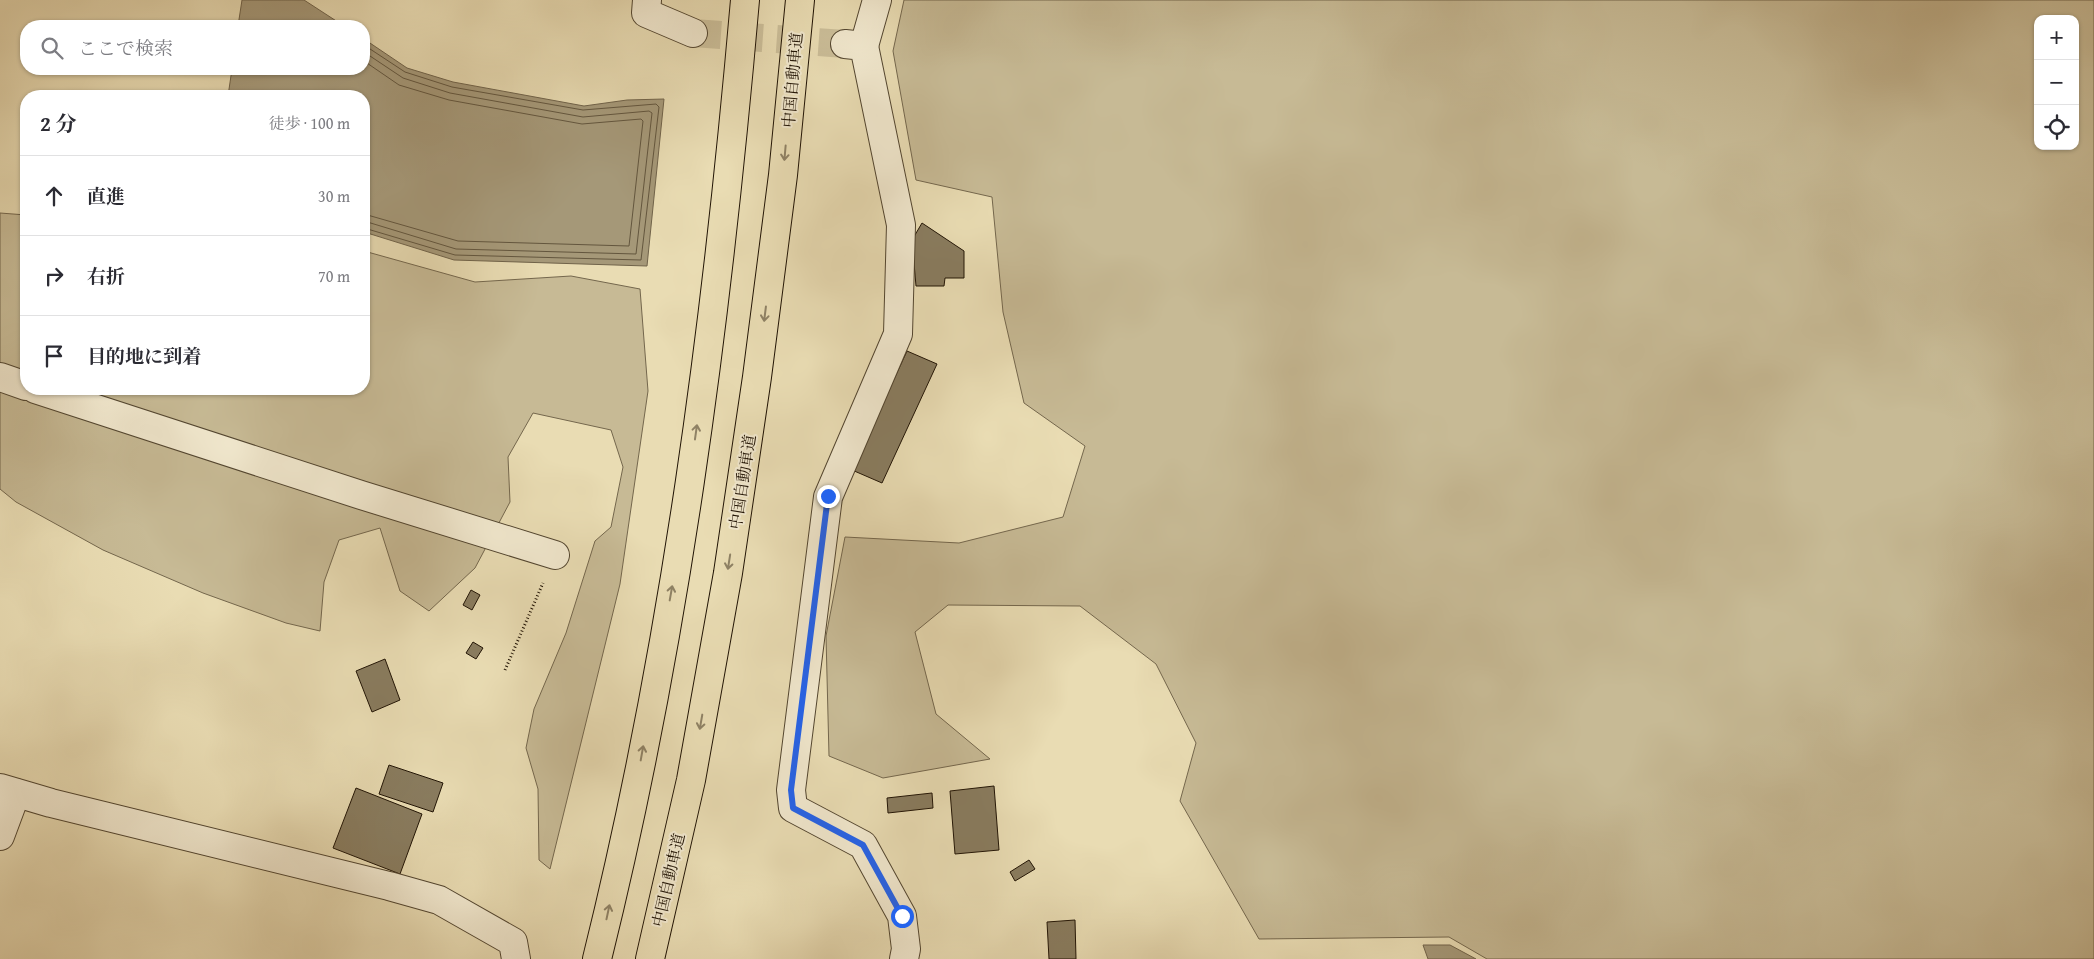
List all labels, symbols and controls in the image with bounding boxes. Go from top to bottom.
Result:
map controls [2034,15,2079,150]
button: + [2034,15,2079,60]
search box [20,20,370,75]
street label: 中国自動車道 [776,31,808,129]
icon: search [38,34,66,62]
text: ここで検索 [78,34,173,62]
button: − [2034,60,2079,105]
button: locate [2034,105,2079,150]
text: 2 分 [40,108,77,139]
text: 徒歩 · 100 m [269,111,350,135]
one-way arrow [780,145,790,161]
icon: ahead [40,182,68,210]
text: 直進 [87,182,125,210]
text: 30 m [318,184,350,208]
icon: right [40,262,68,290]
text: 右折 [87,262,125,290]
text: 70 m [318,264,350,288]
one-way arrow [760,306,770,322]
icon: arrive [40,342,68,370]
text: 目的地に到着 [87,342,201,370]
one-way arrow [691,425,701,441]
street label: 中国自動車道 [723,433,761,531]
route end [817,485,840,508]
one-way arrow [724,553,734,569]
one-way arrow [667,585,677,601]
one-way arrow [696,713,706,729]
one-way arrow [638,745,648,761]
street label: 中国自動車道 [646,831,690,929]
one-way arrow [604,904,613,920]
route start [891,905,914,928]

